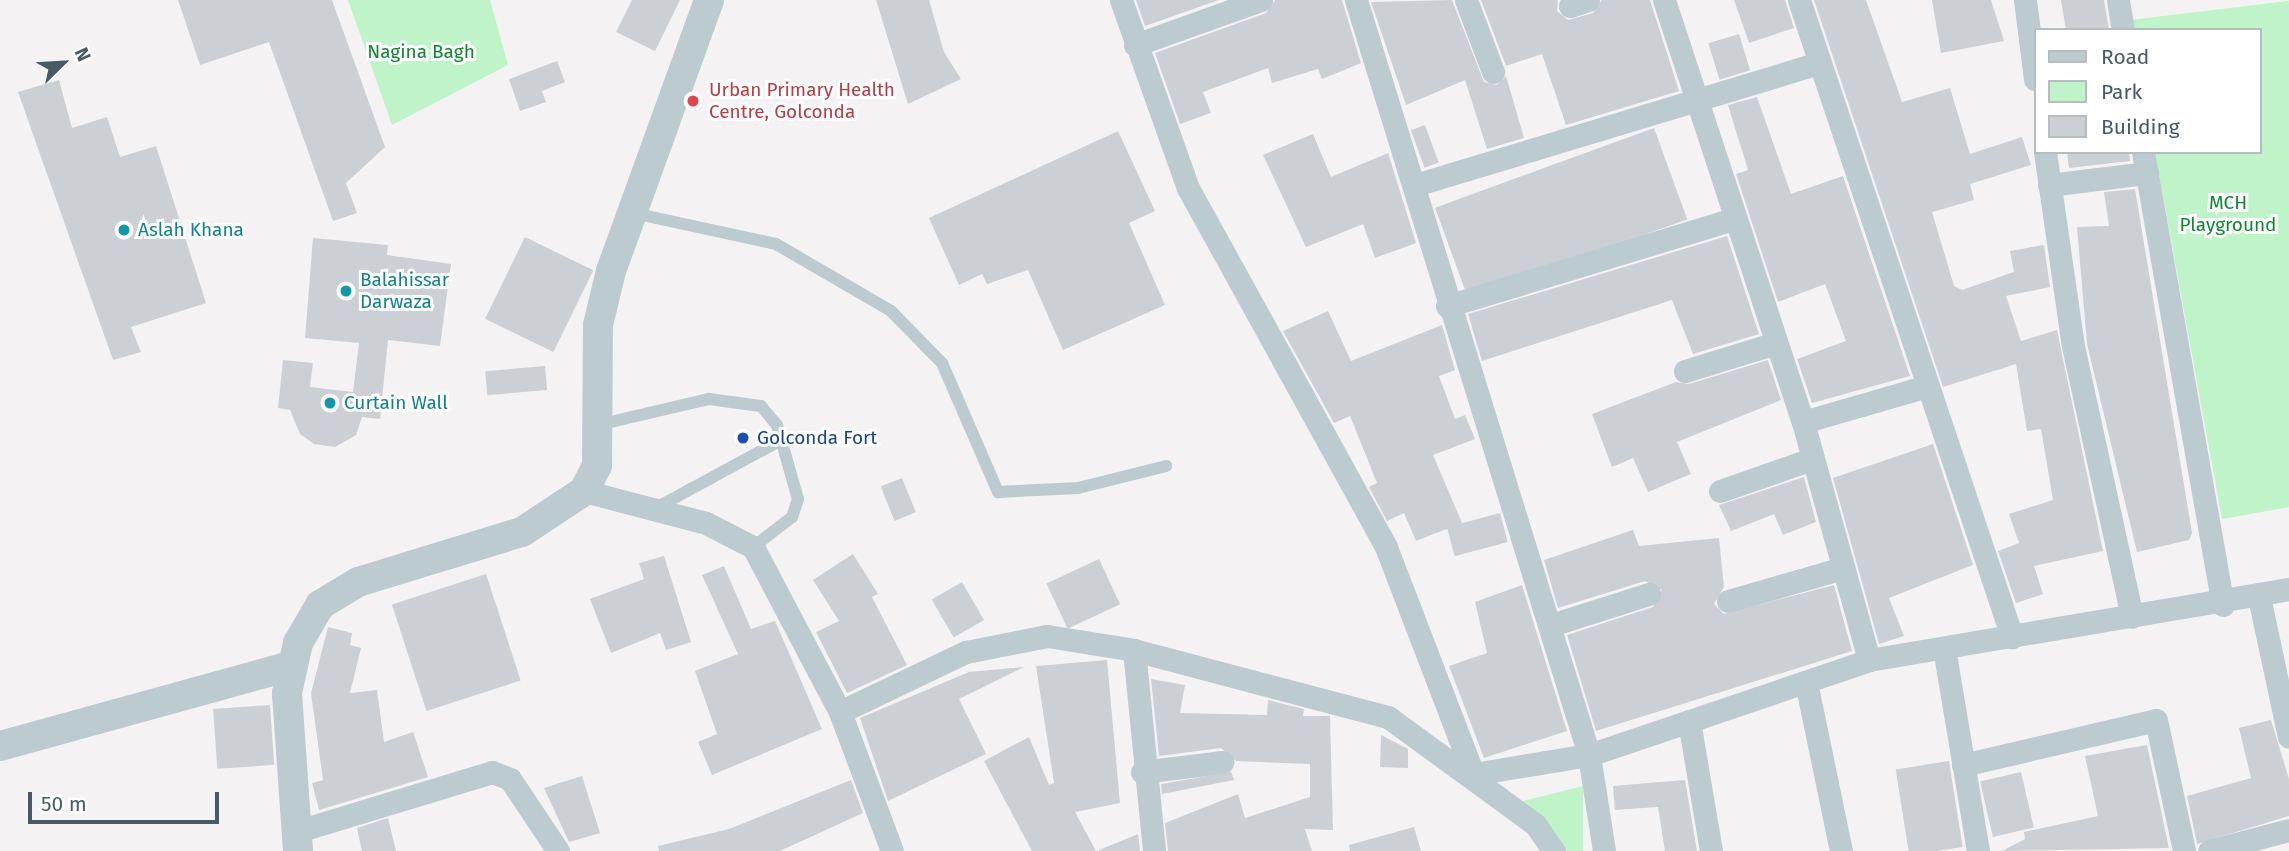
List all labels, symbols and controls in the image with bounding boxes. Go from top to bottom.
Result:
north arrow [28,28,98,98]
legend [2034,28,2261,154]
park label: Nagina Bagh [367,41,475,63]
text: N [70,44,96,65]
text: Road [2101,44,2149,70]
place label: Urban Primary Health Centre, Golconda [709,79,895,123]
text: Park [2101,79,2142,105]
marker: Urban Primary Health Centre, Golconda [683,91,703,111]
text: Building [2101,114,2180,140]
park label: MCH Playground [2180,192,2276,236]
place label: Aslah Khana [138,219,244,241]
marker: Aslah Khana [116,222,132,238]
place label: Balahissar Darwaza [360,269,449,313]
marker: Balahissar Darwaza [338,283,354,299]
place label: Curtain Wall [344,392,448,414]
marker: Curtain Wall [322,395,338,411]
place label: Golconda Fort [757,427,877,449]
marker: Golconda Fort [735,430,751,446]
scale bar [32,778,222,822]
text: 50 m [41,791,87,817]

